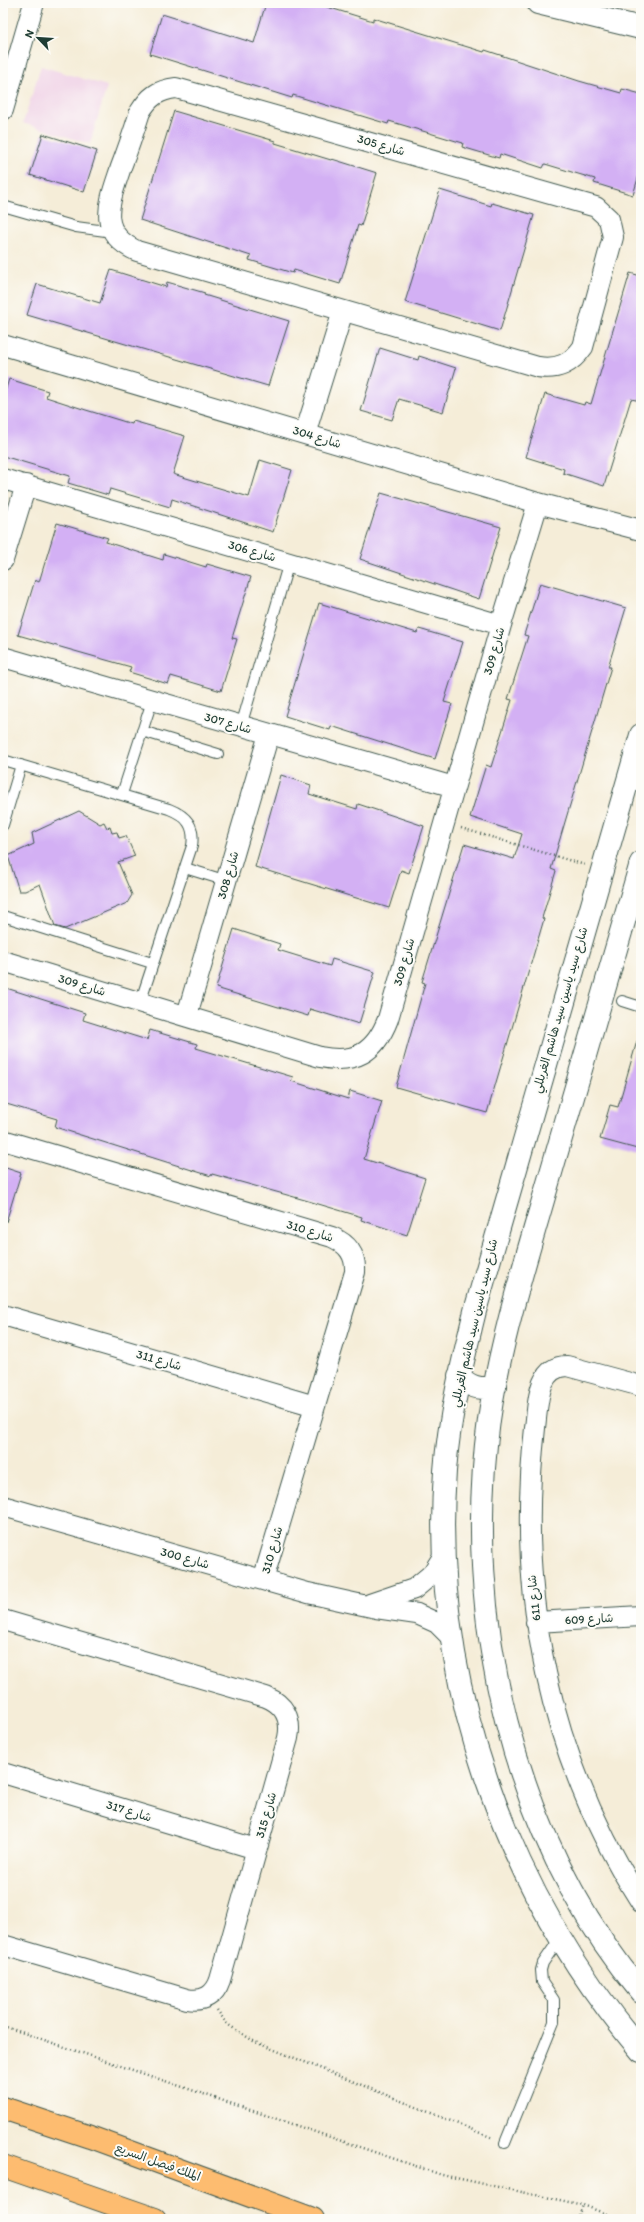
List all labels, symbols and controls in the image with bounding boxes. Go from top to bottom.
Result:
north arrow [18,18,58,58]
text: N [22,28,37,40]
street label: شارع 305 [355,132,406,160]
street label: شارع 304 [291,423,343,453]
street label: شارع 306 [226,538,277,566]
street label: شارع 309 [481,626,509,677]
street label: شارع 307 [202,710,253,738]
street label: شارع 308 [214,849,243,901]
street label: شارع سيد ياسين سيد هاشم الغربللي [530,925,594,1096]
street label: شارع 309 [391,937,419,988]
street label: شارع 309 [56,971,107,1001]
street label: شارع 310 [284,1217,335,1247]
street label: شارع سيد ياسين سيد هاشم الغربللي [448,1238,504,1409]
street label: شارع 311 [134,1347,183,1375]
street label: شارع 310 [259,1525,287,1576]
street label: شارع 300 [158,1544,211,1574]
street label: شارع 611 [525,1574,545,1622]
street label: شارع 609 [564,1611,614,1629]
street label: شارع 315 [253,1790,281,1840]
street label: شارع 317 [104,1797,153,1826]
street label: الملك فيصل السريع [113,2140,202,2186]

